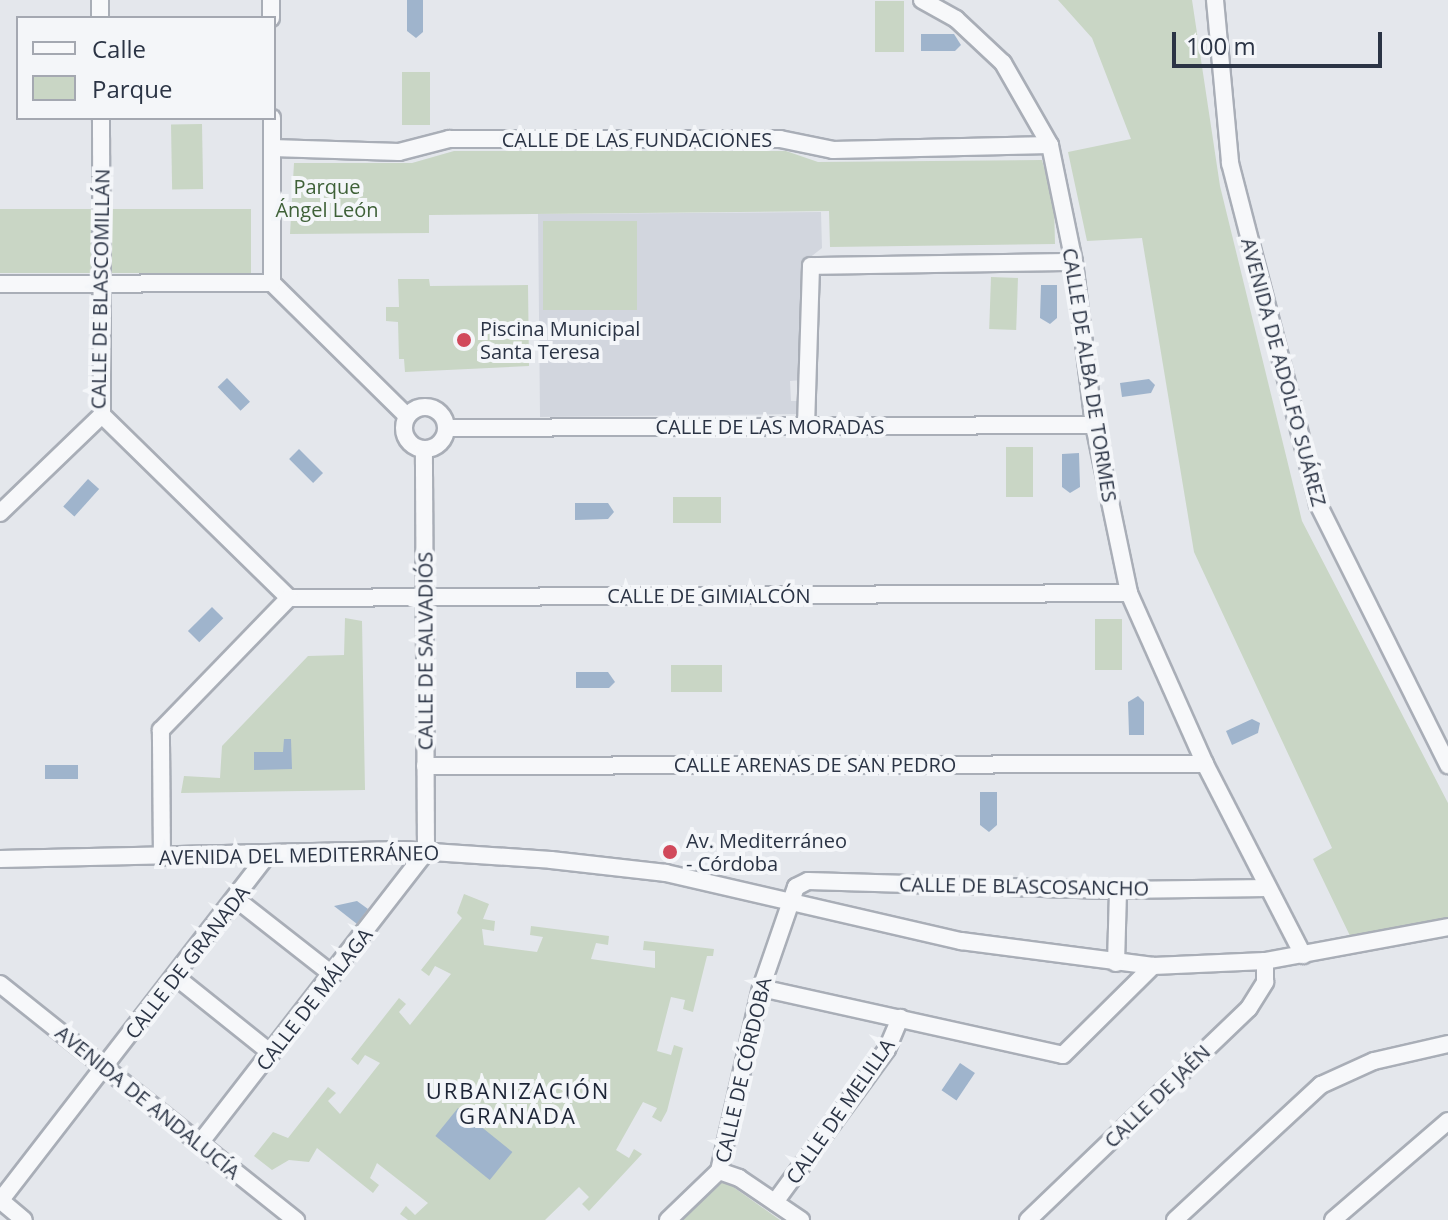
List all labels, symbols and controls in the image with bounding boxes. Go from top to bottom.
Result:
legend [16,16,276,120]
scale bar [1176,16,1386,66]
text: 100 m [1186,29,1256,62]
text: Calle [92,32,146,65]
text: Parque [92,72,172,105]
street label: CALLE DE LAS FUNDACIONES [502,127,772,151]
street label: CALLE DE BLASCOMILLÁN [86,169,114,409]
park label: Parque Ángel León [275,175,379,222]
street label: AVENIDA DE ADOLFO SUÁREZ [1237,235,1331,509]
street label: CALLE DE ALBA DE TORMES [1058,246,1122,504]
place label: Piscina Municipal Santa Teresa [480,316,640,363]
marker: Piscina Municipal Santa Teresa [455,331,473,349]
street label: CALLE DE LAS MORADAS [655,414,885,438]
street label: CALLE DE SALVADIÓS [413,552,437,750]
street label: CALLE DE GIMIALCÓN [607,583,811,607]
street label: CALLE ARENAS DE SAN PEDRO [674,752,956,776]
place label: Av. Mediterráneo - Córdoba [686,828,847,875]
street label: AVENIDA DEL MEDITERRÁNEO [159,841,439,869]
marker: Av. Mediterráneo - Córdoba [661,843,679,861]
street label: CALLE DE BLASCOSANCHO [899,872,1149,900]
street label: CALLE DE GRANADA [120,881,254,1043]
street label: CALLE DE MÁLAGA [251,923,377,1075]
street label: CALLE DE CÓRDOBA [710,975,776,1165]
street label: AVENIDA DE ANDALUCÍA [51,1020,245,1184]
street label: CALLE DE MELILLA [781,1034,899,1188]
street label: CALLE DE JAÉN [1099,1040,1215,1152]
district label: URBANIZACIÓN GRANADA [426,1077,610,1128]

